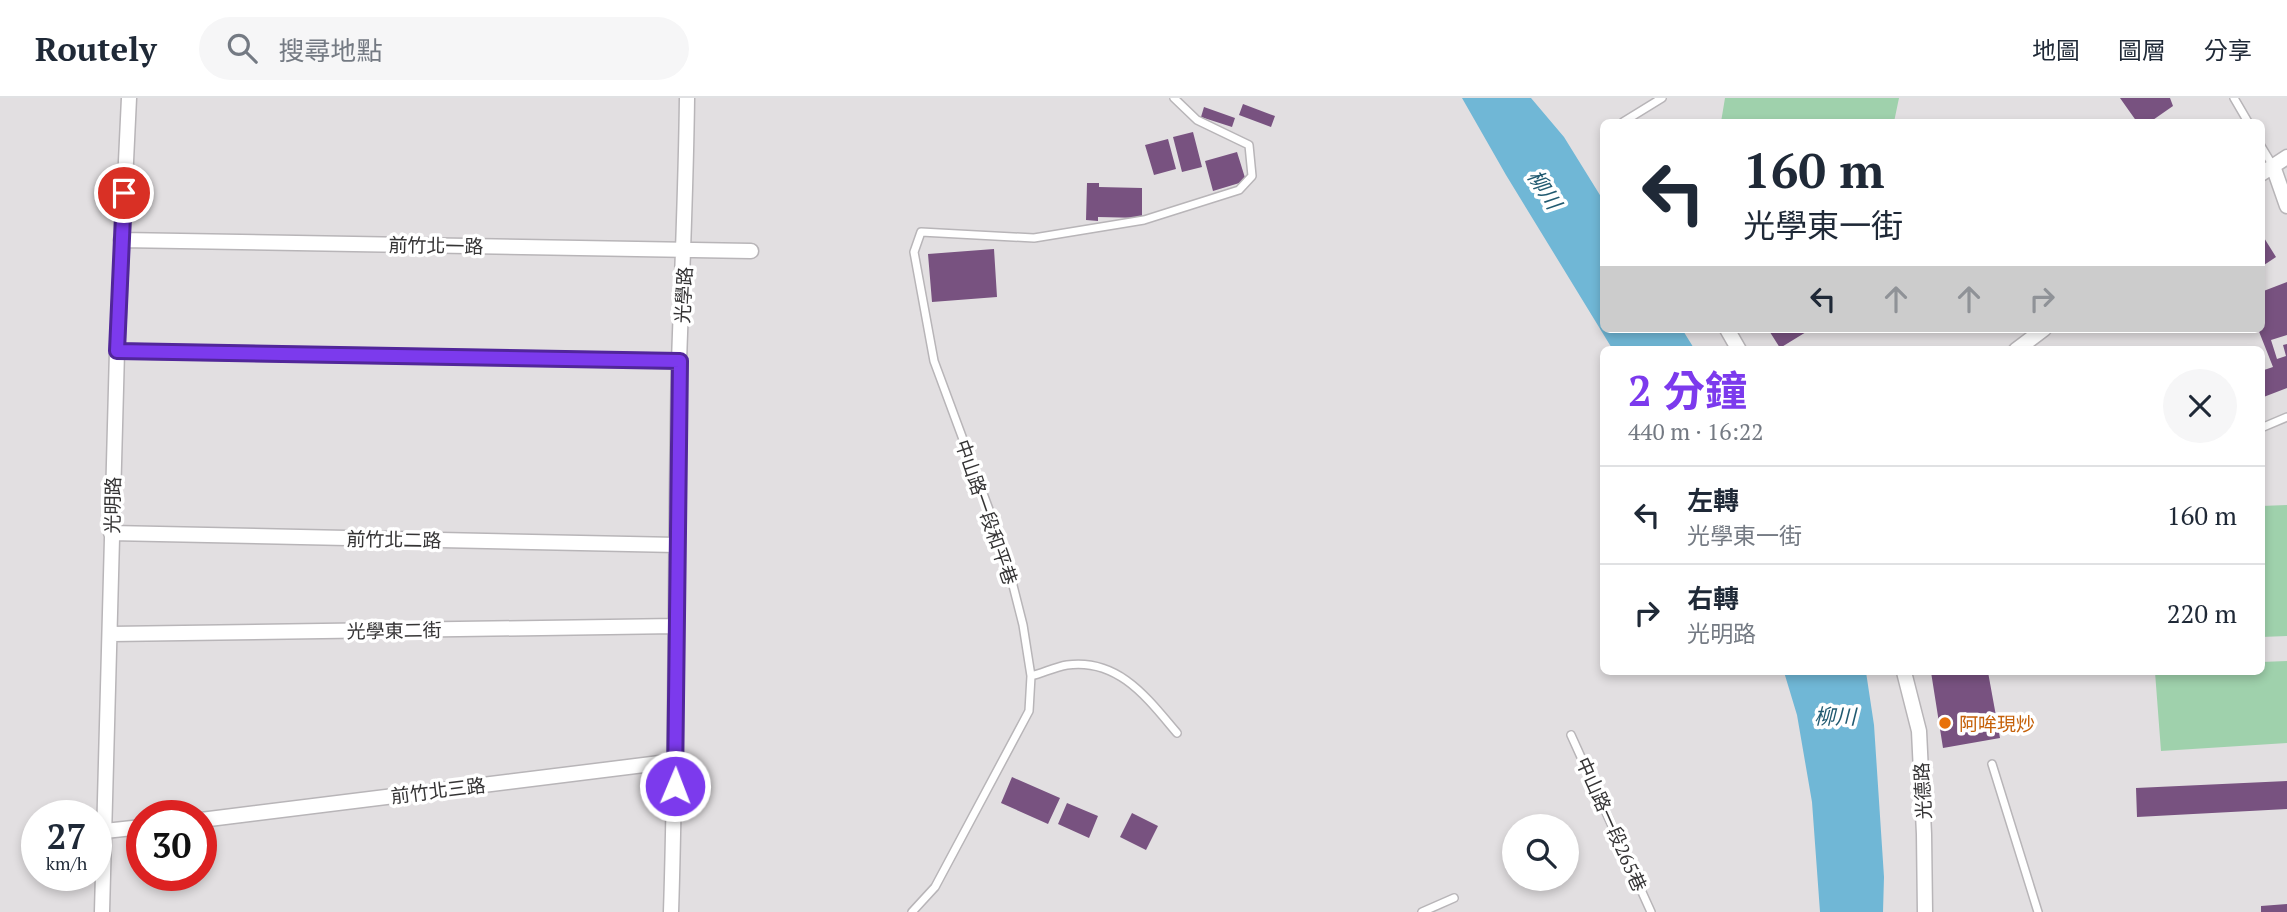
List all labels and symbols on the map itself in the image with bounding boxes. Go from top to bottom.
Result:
pin [94,163,154,223]
water label: 柳川 [1522,164,1569,216]
street label: 前竹北一路 [388,232,484,258]
street label: 光學路 [669,266,697,324]
street label: 中山路一段和平巷 [950,436,1024,588]
street label: 光明路 [99,476,125,534]
street label: 前竹北二路 [346,526,442,552]
street label: 光學東二街 [346,617,442,643]
water label: 柳川 [1814,702,1858,730]
place label: 阿哞現炒 [1959,711,2035,736]
marker: 阿哞現炒 [1937,715,1953,731]
position arrow [638,749,712,823]
street label: 中山路一段265巷 [1571,753,1653,895]
street label: 光德路 [1908,762,1936,820]
street label: 前竹北三路 [389,772,487,808]
speed limit sign: 30 [126,800,217,891]

